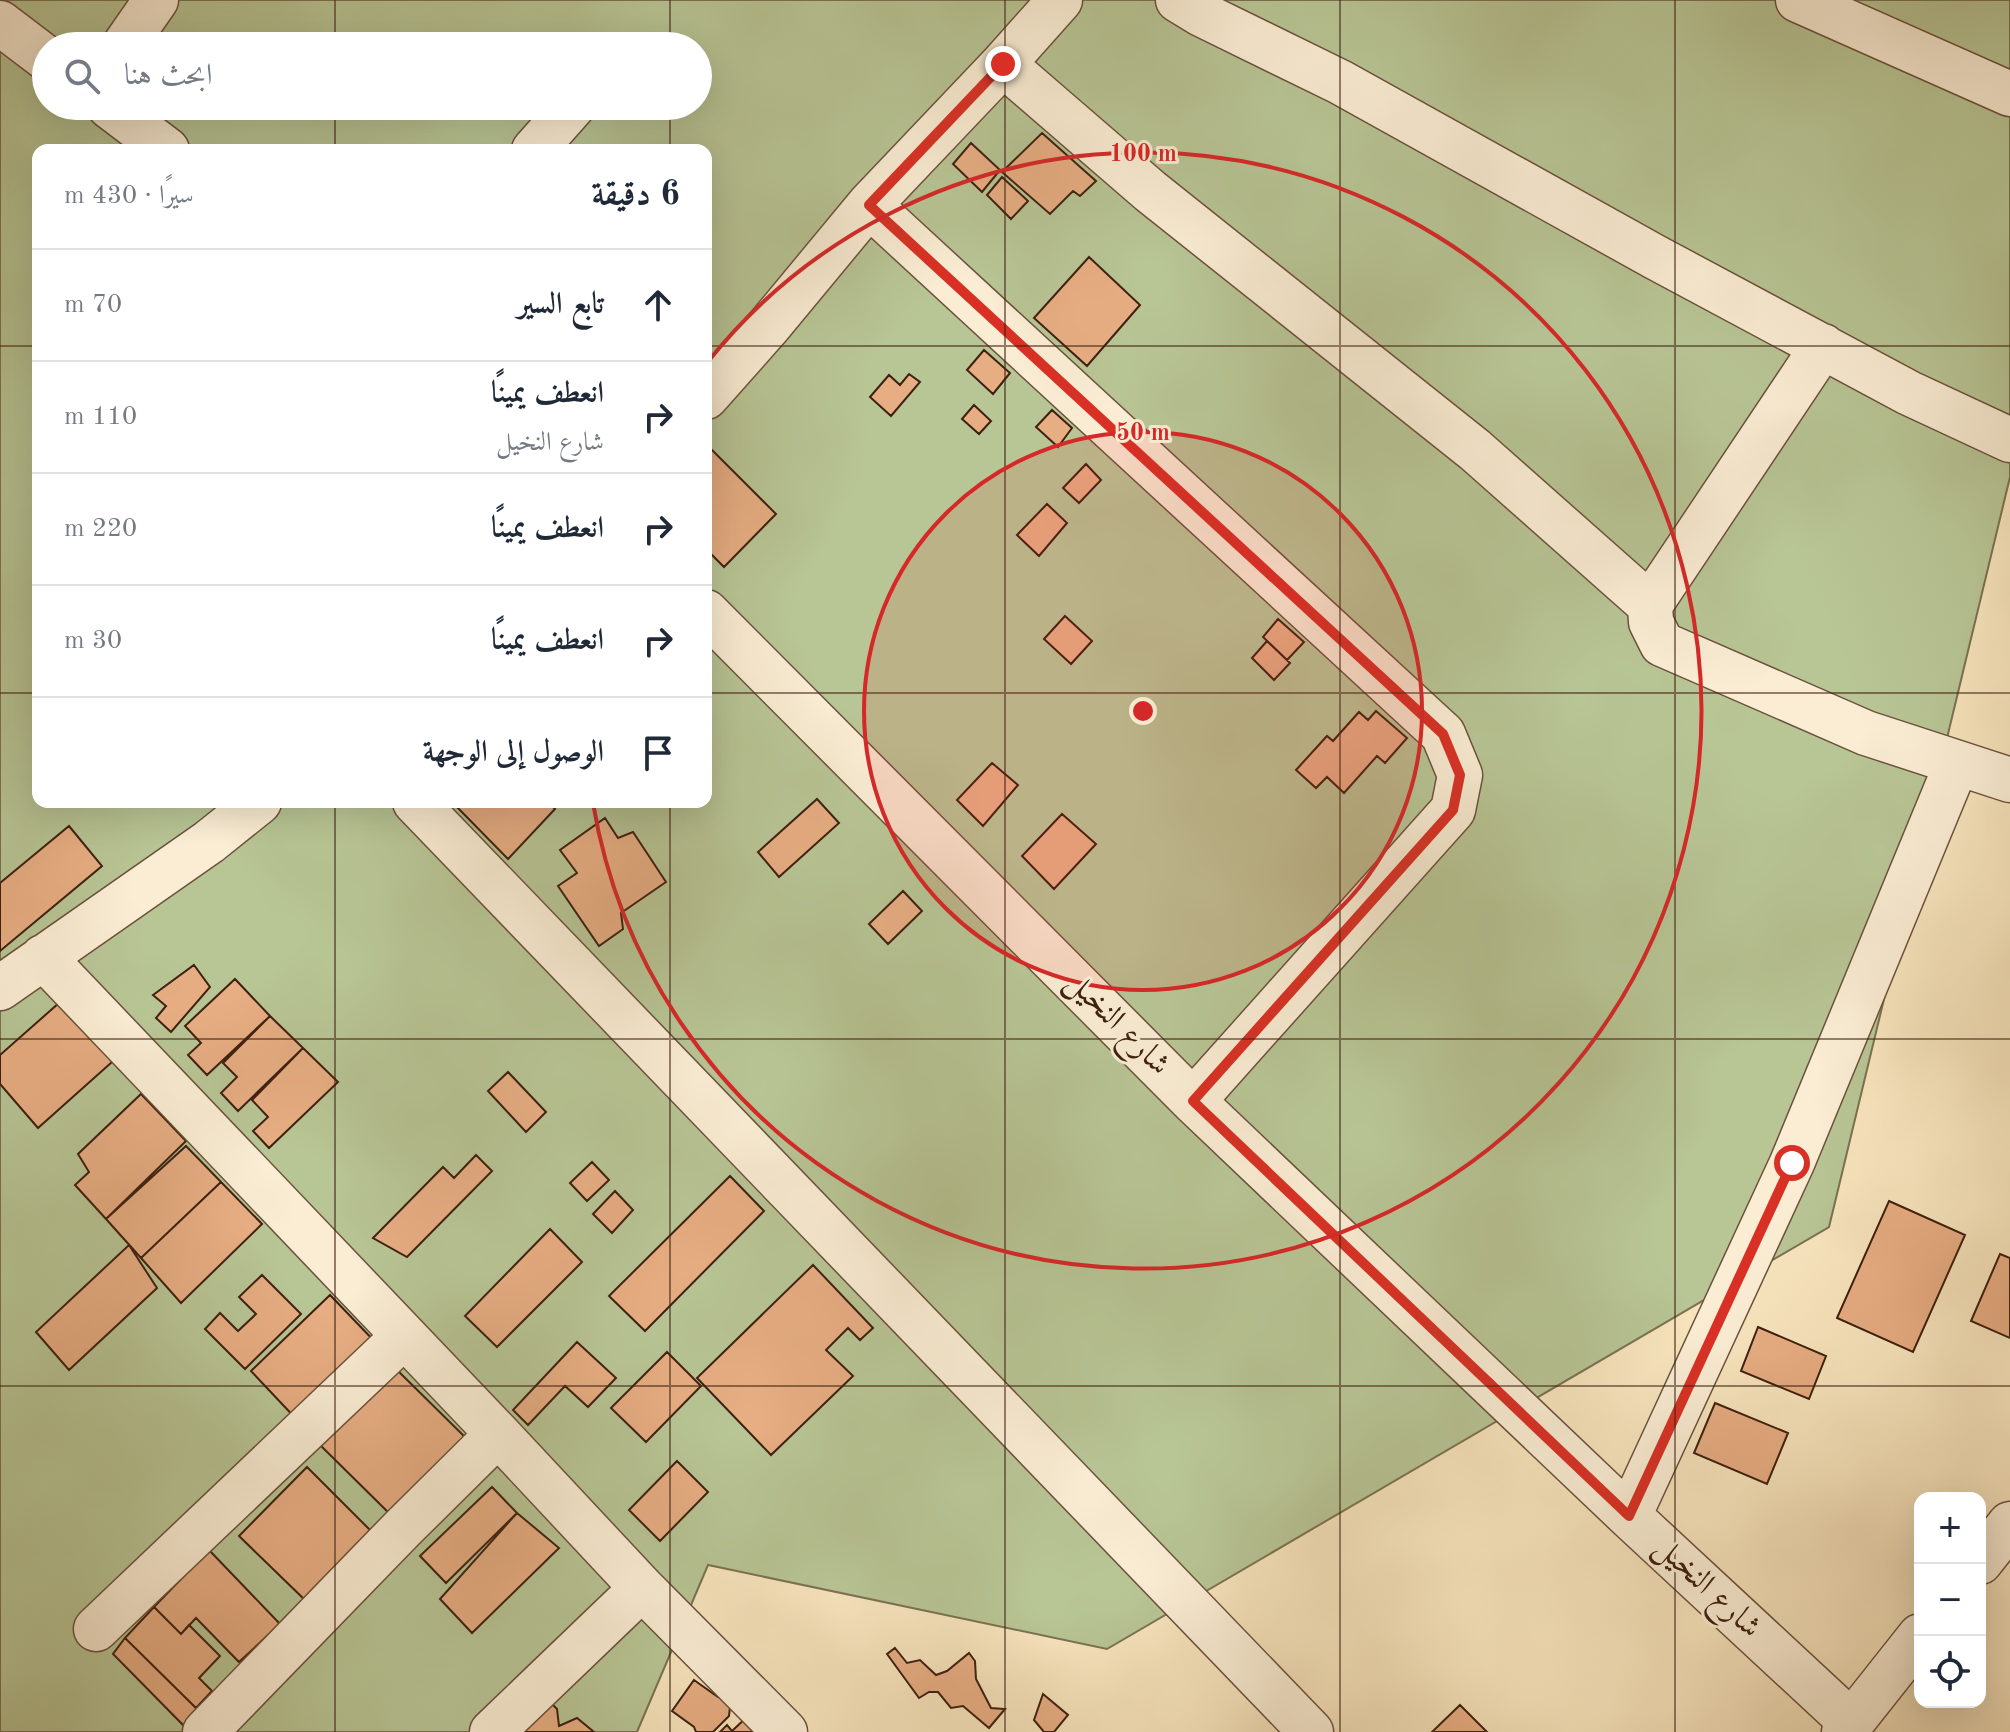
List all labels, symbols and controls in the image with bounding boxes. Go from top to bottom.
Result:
search box [32,32,712,120]
route end [985,46,1021,82]
icon: search [60,54,104,98]
text: ابحث هنا [124,61,212,91]
text: 100 m [1109,143,1177,167]
text: 6 دقيقة [591,178,680,212]
text: سيرًا · 430 m [64,183,194,209]
icon: ahead [636,283,680,327]
text: تابع السير [517,290,604,320]
text: 70 m [64,292,122,318]
text: انعطف يمينًا [491,379,604,409]
icon: right [636,395,680,439]
text: 110 m [64,404,137,430]
text: 50 m [1116,421,1170,446]
text: شارع النخيل [496,430,604,456]
icon: right [636,507,680,551]
text: انعطف يمينًا [491,514,604,544]
text: 220 m [64,516,137,542]
icon: right [636,619,680,663]
text: انعطف يمينًا [491,626,604,656]
text: 30 m [64,628,122,654]
centre of rings [1129,697,1157,725]
icon: arrive [636,731,680,775]
text: الوصول إلى الوجهة [423,738,604,768]
street label: شارع النخيل [1053,966,1175,1088]
route start [1774,1145,1810,1181]
map controls [1914,1492,1986,1708]
button: + [1914,1492,1986,1564]
street label: شارع النخيل [1642,1531,1766,1651]
button: − [1914,1564,1986,1636]
button: locate [1914,1636,1986,1708]

